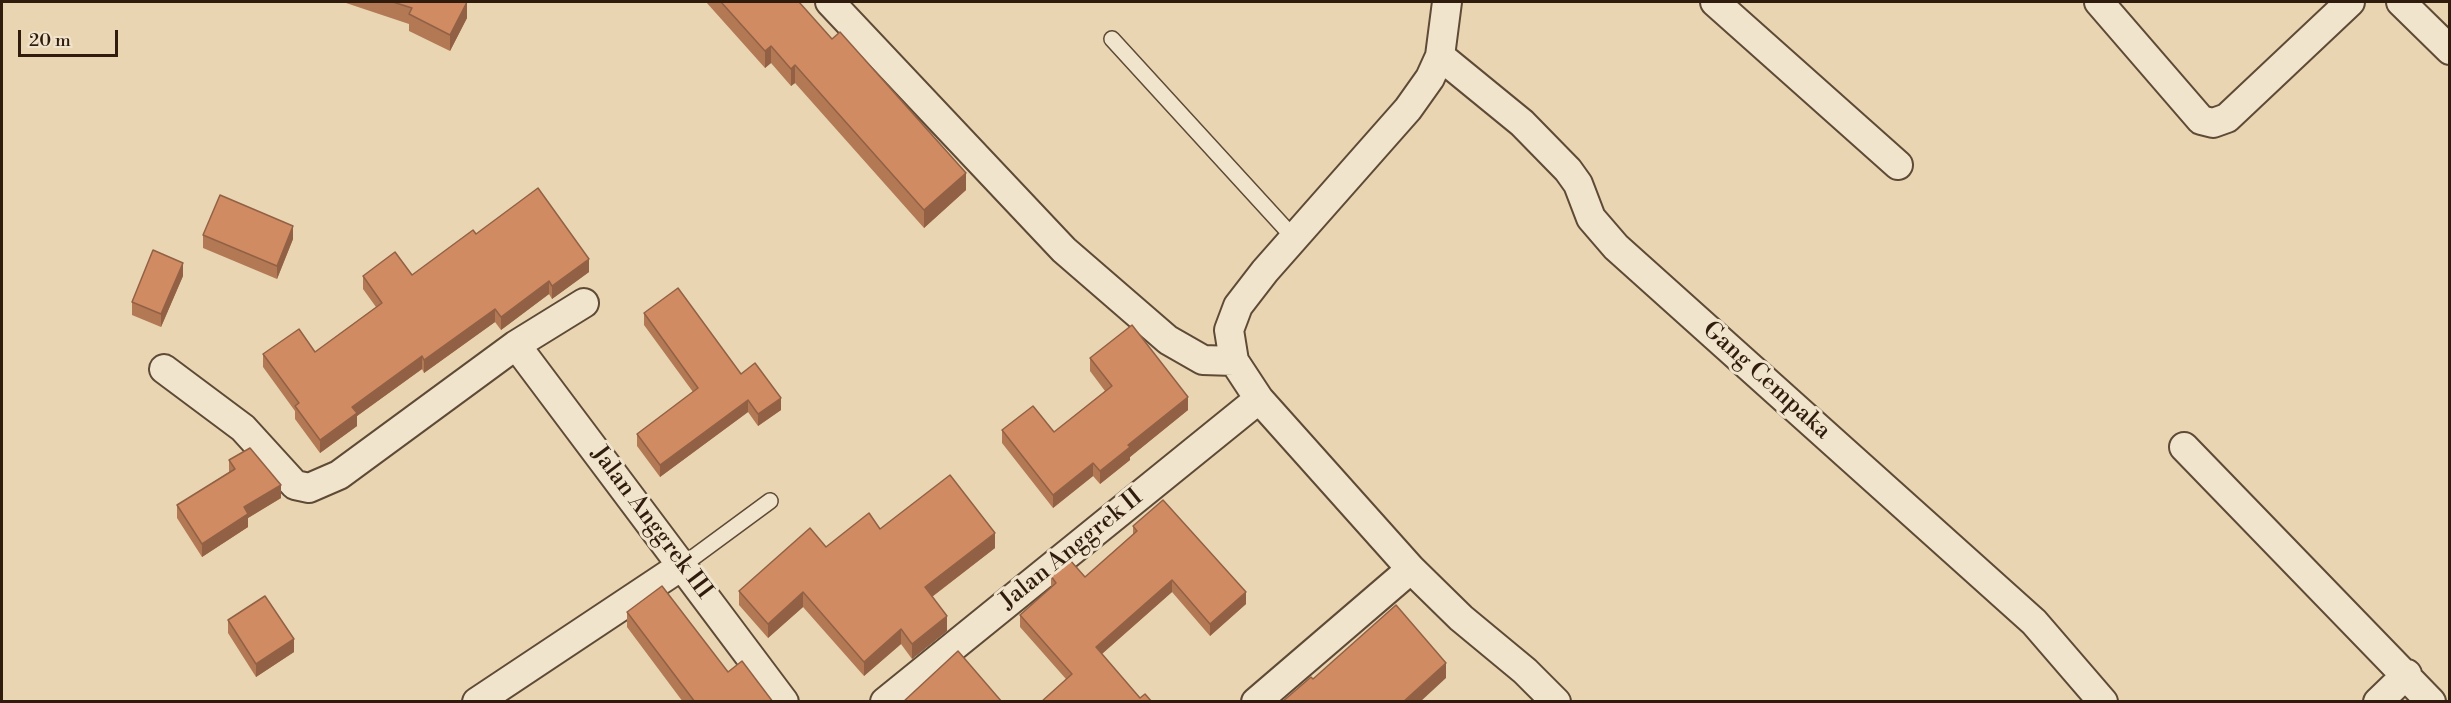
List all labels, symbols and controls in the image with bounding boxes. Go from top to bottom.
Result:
scale bar [21,18,122,56]
text: 20 m [29,29,71,52]
street label: Gang Cempaka [1696,316,1836,446]
street label: Jalan Anggrek III [584,441,718,605]
street label: Jalan Anggrek II [995,484,1149,616]

